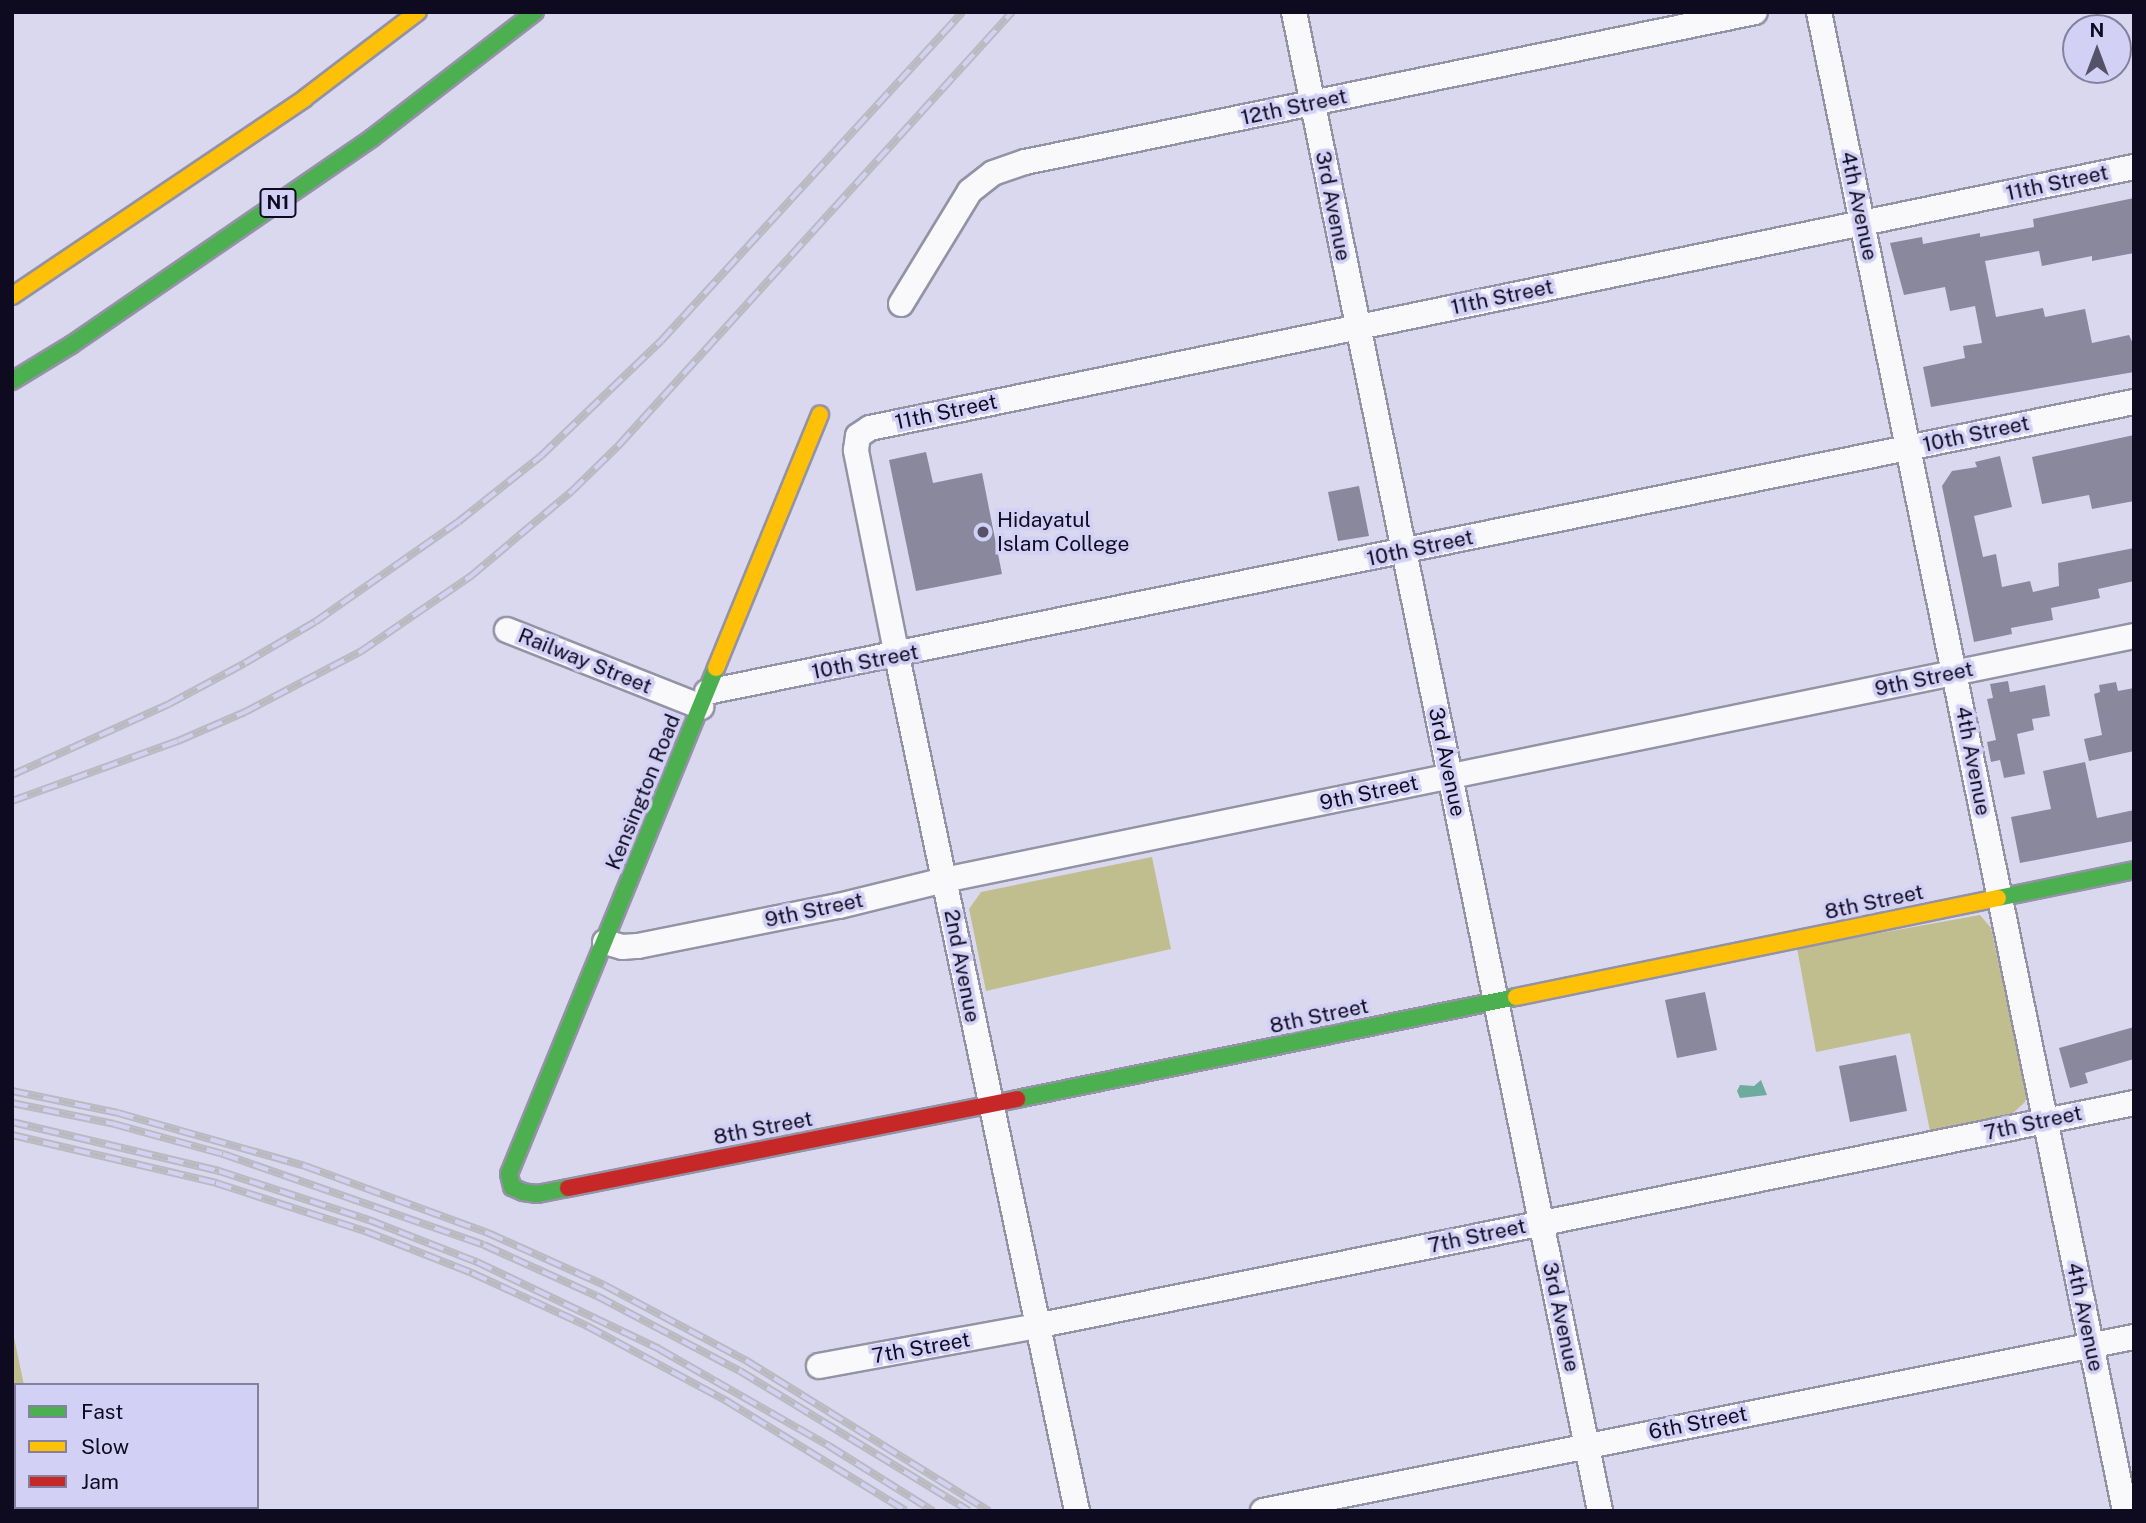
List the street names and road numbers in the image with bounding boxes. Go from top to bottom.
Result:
street label: 12th Street [1239,83,1349,131]
street label: 3rd Avenue [1310,149,1356,263]
street label: 4th Avenue [1835,149,1883,263]
street label: 11th Street [2004,160,2110,206]
road number: N1 [259,188,297,218]
street label: 11th Street [1449,274,1555,320]
street label: 11th Street [893,389,999,435]
street label: 10th Street [1921,410,2031,458]
street label: 10th Street [1365,524,1475,572]
street label: Railway Street [514,623,656,699]
street label: 10th Street [810,639,920,685]
street label: 9th Street [1873,656,1975,702]
street label: 4th Avenue [1950,704,1996,818]
street label: 3rd Avenue [1423,705,1471,819]
street label: Kensington Road [600,711,686,873]
street label: 9th Street [1318,770,1420,816]
street label: 8th Street [1822,879,1926,925]
street label: 9th Street [763,887,865,933]
street label: 2nd Avenue [939,907,985,1025]
street label: 8th Street [1267,993,1371,1039]
street label: 7th Street [1982,1100,2084,1146]
street label: 8th Street [711,1106,815,1150]
street label: 7th Street [1426,1213,1528,1259]
street label: 3rd Avenue [1537,1260,1585,1374]
street label: 4th Avenue [2061,1260,2109,1374]
street label: 7th Street [870,1327,972,1369]
street label: 6th Street [1647,1401,1749,1445]

